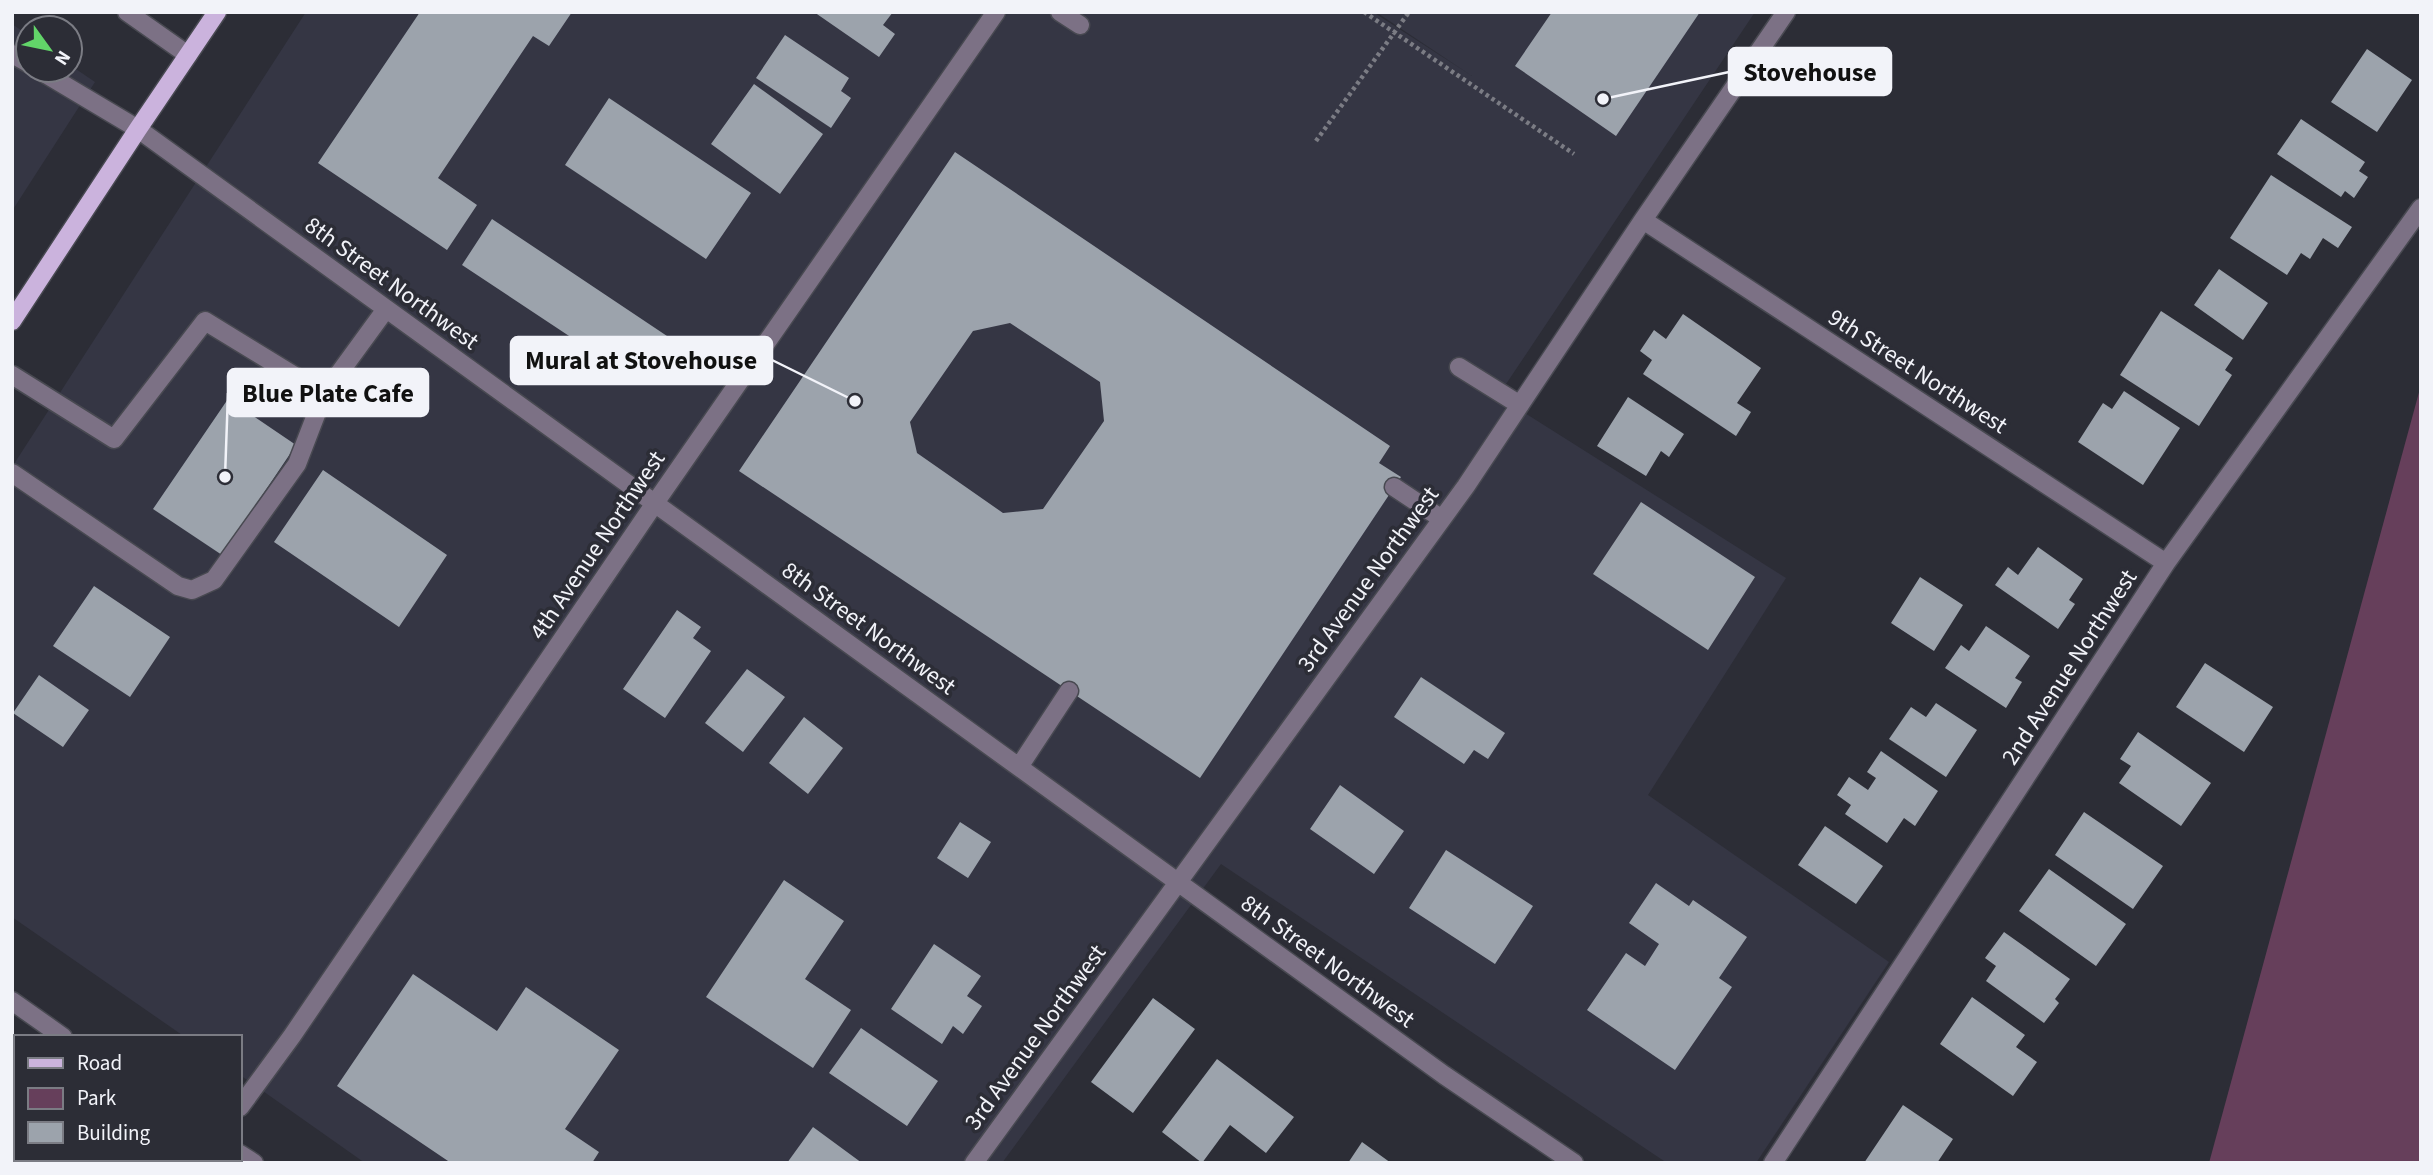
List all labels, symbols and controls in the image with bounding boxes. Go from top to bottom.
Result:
north arrow [14,14,84,84]
text: N [47,45,77,70]
callout: Stovehouse [1729,48,1891,95]
text: Stovehouse [1743,54,1877,91]
street label: 8th Street Northwest [297,208,486,359]
street label: 9th Street Northwest [1821,300,2014,443]
callout: Mural at Stovehouse [511,337,772,384]
text: Mural at Stovehouse [525,342,757,379]
callout: Blue Plate Cafe [228,369,428,416]
text: Blue Plate Cafe [242,375,414,412]
street label: 4th Avenue Northwest [521,444,674,647]
street label: 3rd Avenue Northwest [1289,479,1448,679]
street label: 8th Street Northwest [774,553,963,704]
street label: 2nd Avenue Northwest [1993,563,2146,772]
street label: 8th Street Northwest [1233,886,1422,1037]
street label: 3rd Avenue Northwest [956,937,1115,1137]
legend [14,1035,242,1161]
text: Road [77,1048,122,1078]
text: Park [77,1083,117,1113]
text: Building [77,1118,151,1148]

